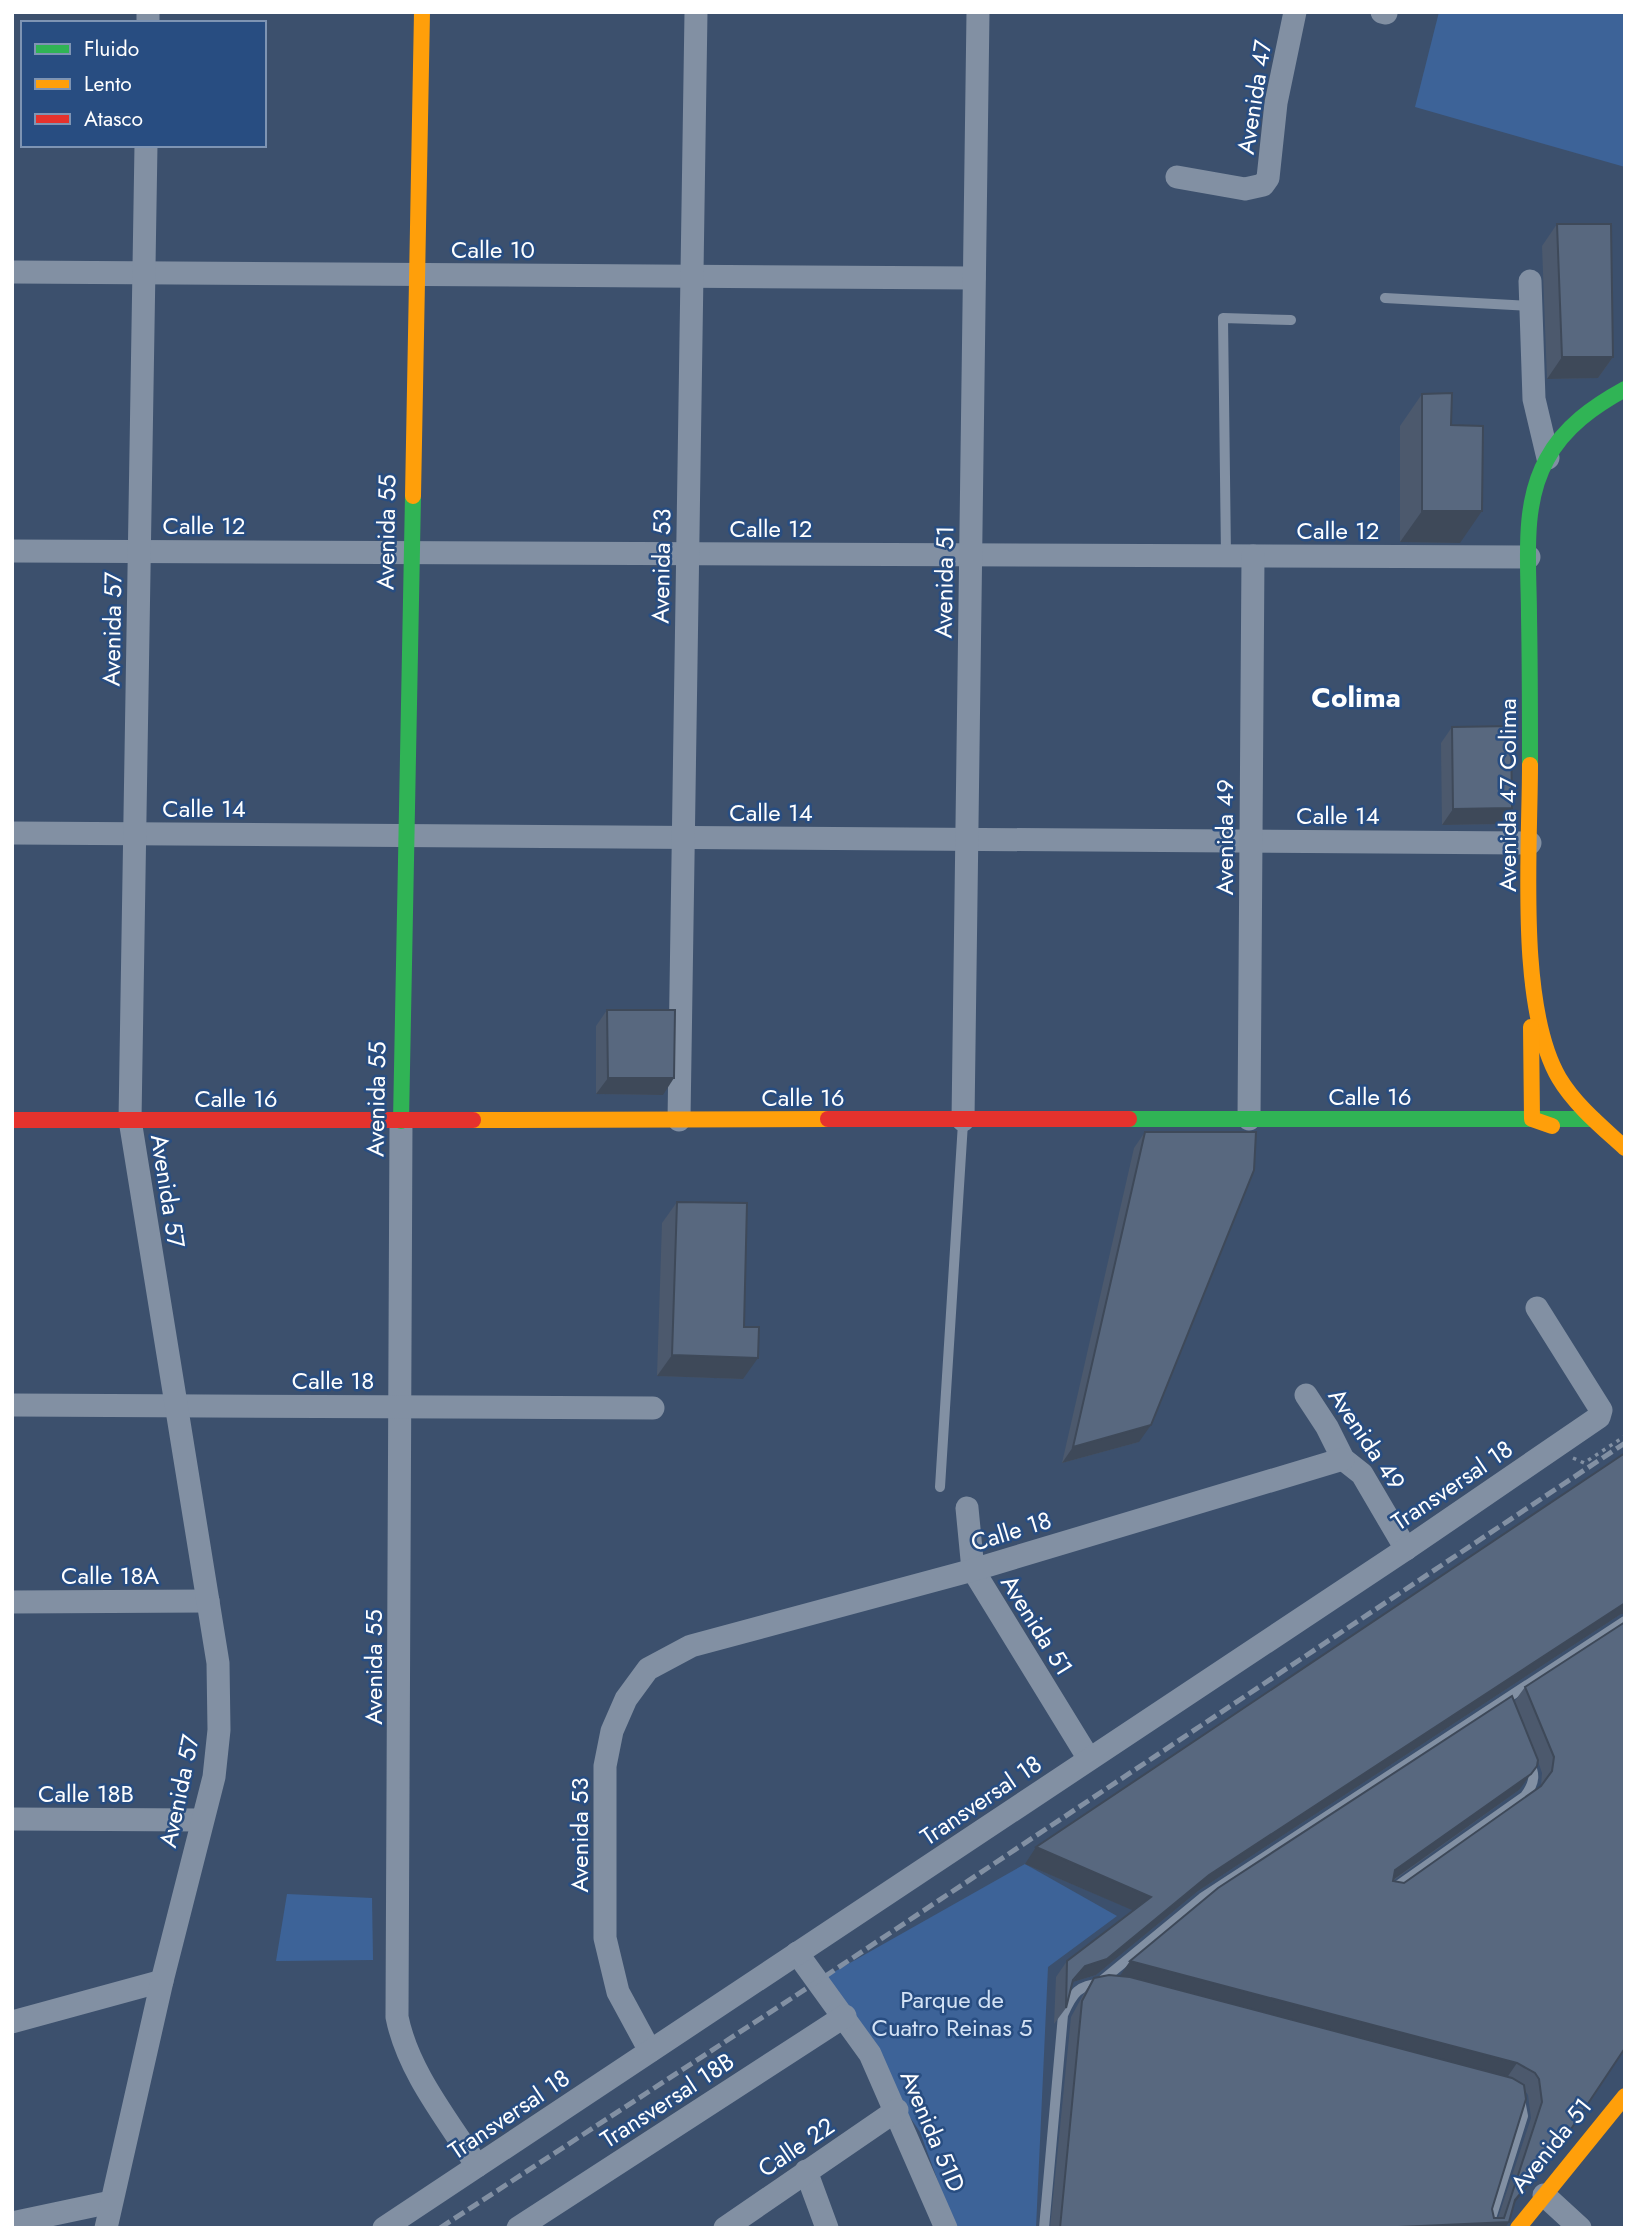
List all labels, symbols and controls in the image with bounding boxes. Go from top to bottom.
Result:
legend [21,21,266,147]
text: Fluido [84,34,139,64]
street label: Avenida 47 [1228,37,1280,157]
text: Lento [84,69,132,99]
text: Atasco [84,104,143,134]
street label: Calle 10 [451,232,535,267]
street label: Avenida 55 [367,474,405,590]
street label: Calle 12 [162,508,246,543]
street label: Avenida 53 [642,508,680,624]
street label: Calle 12 [729,511,813,546]
street label: Calle 12 [1296,513,1380,548]
street label: Avenida 51 [926,525,962,639]
street label: Avenida 57 [94,571,131,687]
district label: Colima [1311,677,1401,718]
street label: Avenida 47 Colima [1490,698,1525,892]
street label: Avenida 49 [1207,779,1242,895]
street label: Calle 14 [162,791,246,826]
street label: Calle 14 [729,795,813,830]
street label: Calle 14 [1296,798,1380,833]
street label: Avenida 55 [357,1041,395,1157]
street label: Calle 16 [1328,1079,1412,1114]
street label: Calle 16 [761,1080,845,1115]
street label: Calle 16 [194,1081,278,1116]
street label: Avenida 57 [142,1132,194,1251]
street label: Calle 18 [292,1363,374,1398]
street label: Avenida 49 [1320,1381,1414,1497]
street label: Transversal 18 [1384,1431,1520,1539]
street label: Calle 18 [966,1502,1056,1560]
street label: Calle 18A [61,1558,159,1593]
street label: Avenida 51 [992,1568,1082,1682]
street label: Avenida 55 [356,1609,391,1725]
street label: Avenida 57 [150,1731,208,1851]
street label: Transversal 18 [913,1746,1049,1854]
street label: Calle 18B [38,1776,134,1811]
street label: Avenida 53 [562,1777,597,1893]
park label: Parque de Cuatro Reinas 5 [871,1982,1033,2045]
street label: Transversal 18B [593,2044,741,2156]
street label: Transversal 18 [441,2060,577,2168]
street label: Avenida 51D [892,2065,974,2197]
street label: Avenida 51 [1502,2090,1600,2200]
street label: Calle 22 [751,2108,841,2186]

